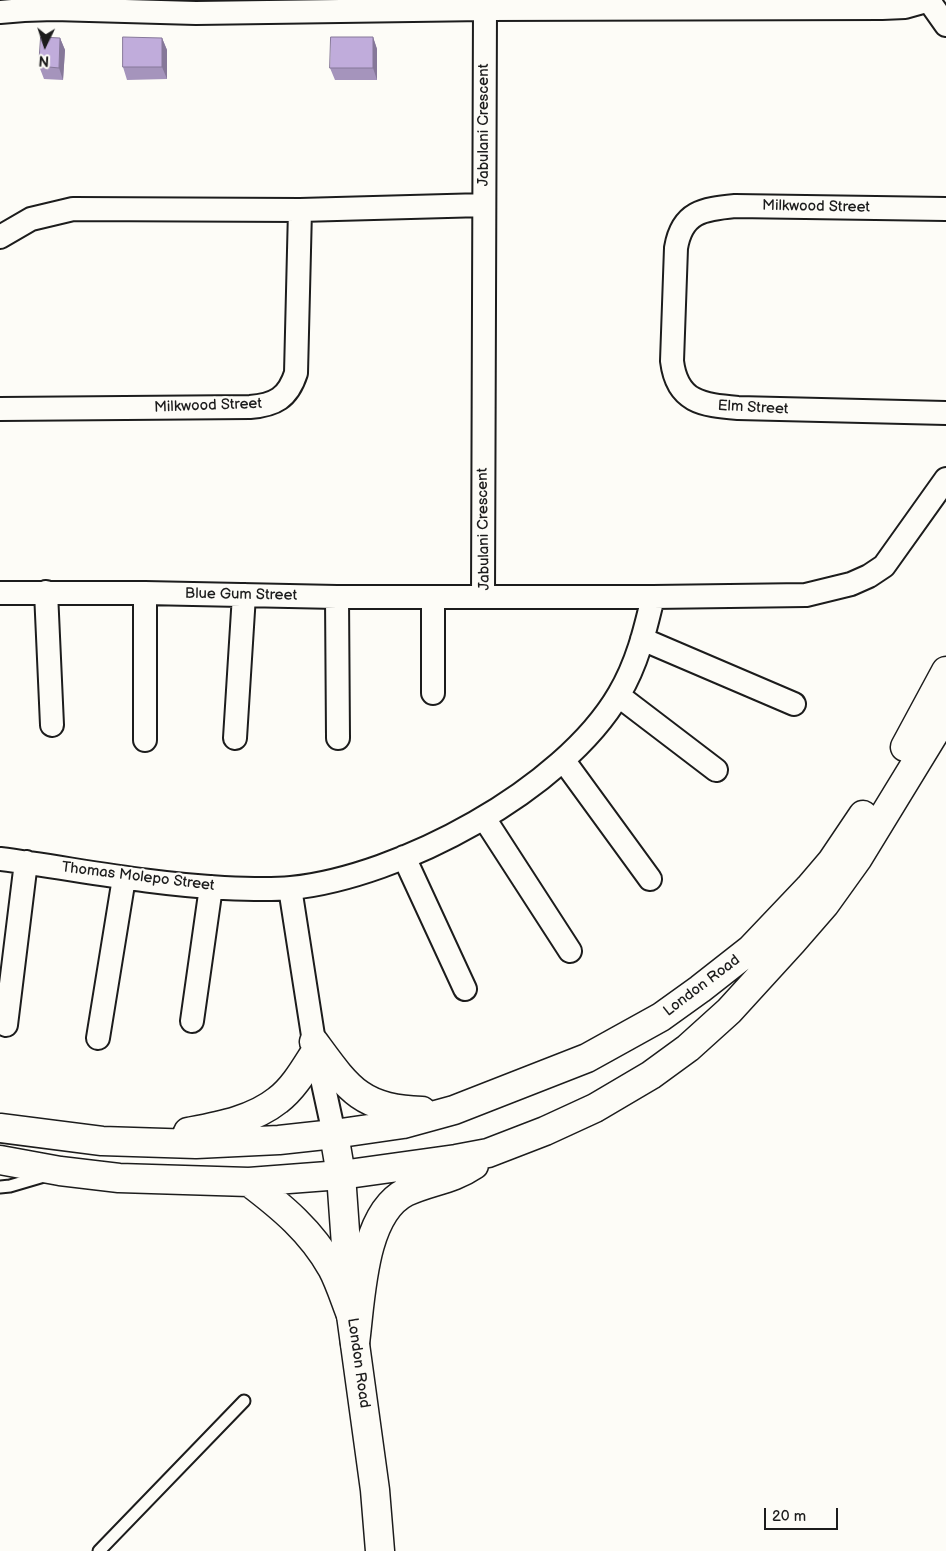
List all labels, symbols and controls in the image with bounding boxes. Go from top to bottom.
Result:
north arrow [20,20,70,70]
text: N [38,52,50,69]
street label: Jabulani Crescent [475,64,493,186]
street label: Milkwood Street [762,197,870,217]
street label: Milkwood Street [154,395,262,417]
street label: Elm Street [717,397,789,419]
street label: Jabulani Crescent [474,468,494,590]
street label: Blue Gum Street [185,585,297,605]
street label: Thomas Molepo Street [61,859,215,895]
street label: London Road [660,951,744,1021]
street label: London Road [343,1317,373,1409]
scale bar [766,1498,840,1530]
text: 20 m [772,1507,806,1526]

